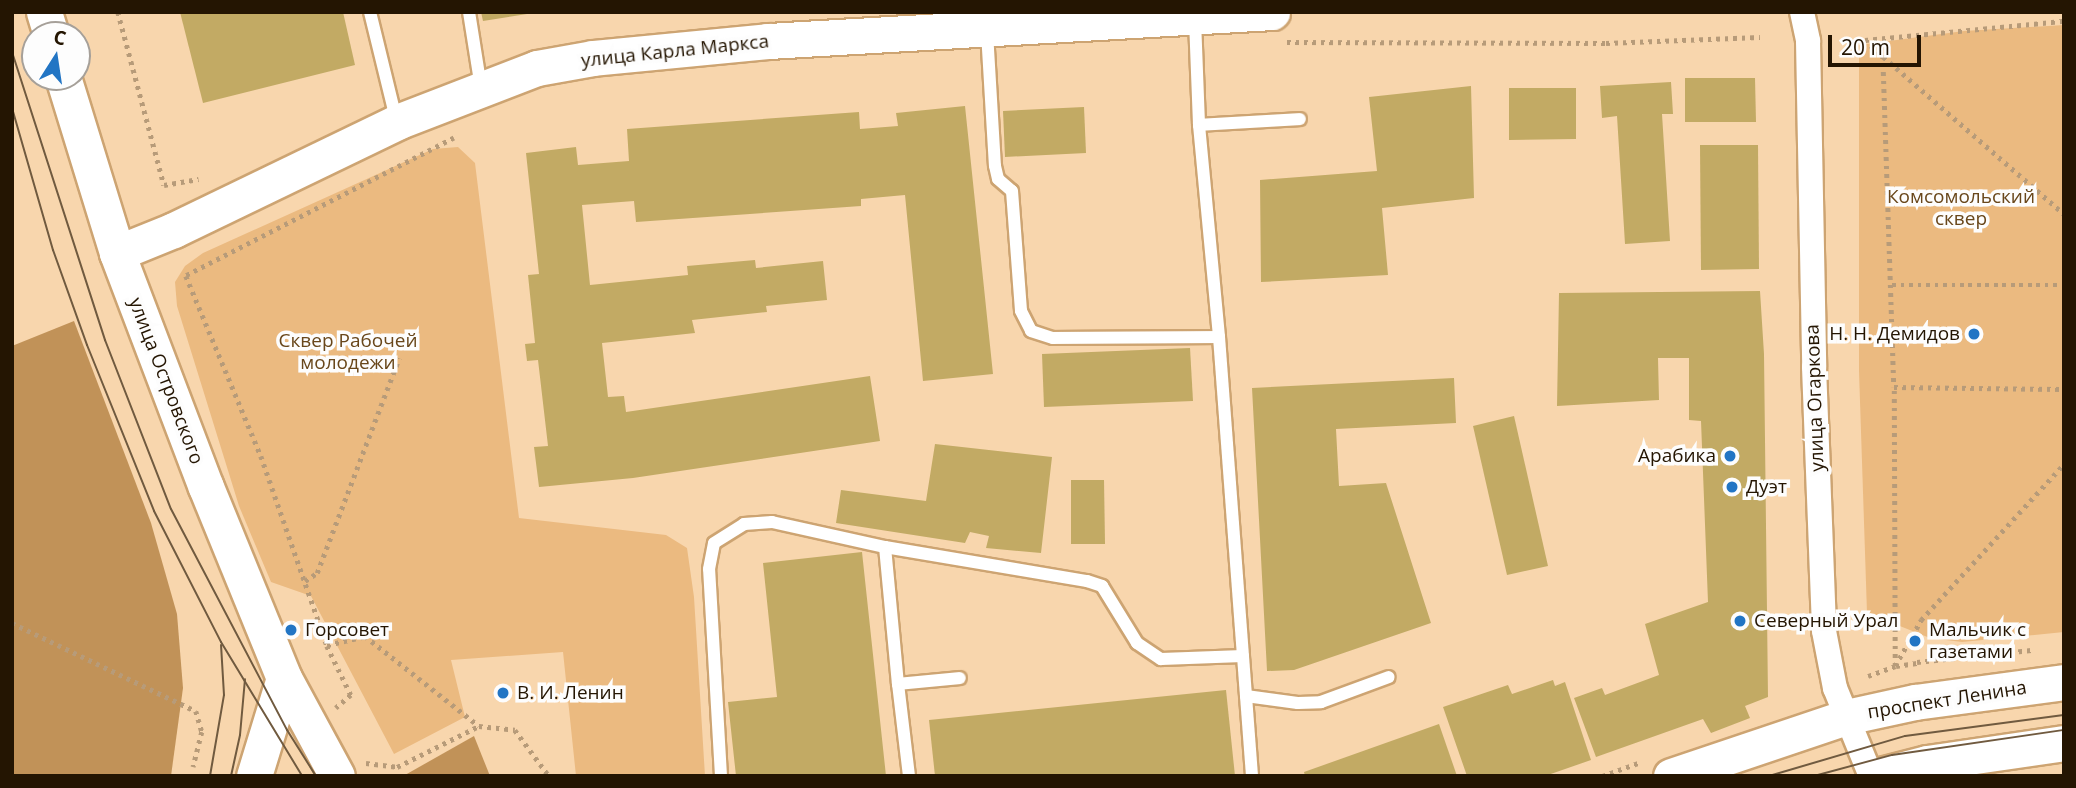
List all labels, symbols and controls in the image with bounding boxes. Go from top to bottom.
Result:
north arrow [21,21,91,91]
scale bar [1831,21,1924,65]
text: С [51,23,69,51]
street label: улица Карла Маркса [580,30,770,72]
text: 20 m [1841,33,1890,61]
park label: Комсомольский сквер [1887,186,2035,230]
street label: улица Островского [124,294,208,468]
place label: Н. Н. Демидов [1829,323,1960,345]
street label: улица Огаркова [1801,324,1829,472]
marker: Н. Н. Демидов [1966,326,1982,342]
park label: Сквер Рабочей молодежи [279,330,417,374]
place label: Арабика [1638,445,1716,467]
marker: Арабика [1722,448,1738,464]
place label: Дуэт [1746,476,1787,498]
marker: Дуэт [1724,479,1740,495]
place label: Северный Урал [1754,610,1898,632]
marker: Северный Урал [1732,613,1748,629]
place label: Горсовет [305,619,389,641]
place label: Мальчик с газетами [1929,619,2026,663]
marker: Горсовет [283,622,299,638]
marker: Мальчик с газетами [1907,633,1923,649]
street label: проспект Ленина [1866,676,2028,724]
place label: В. И. Ленин [517,682,624,704]
marker: В. И. Ленин [495,685,511,701]

